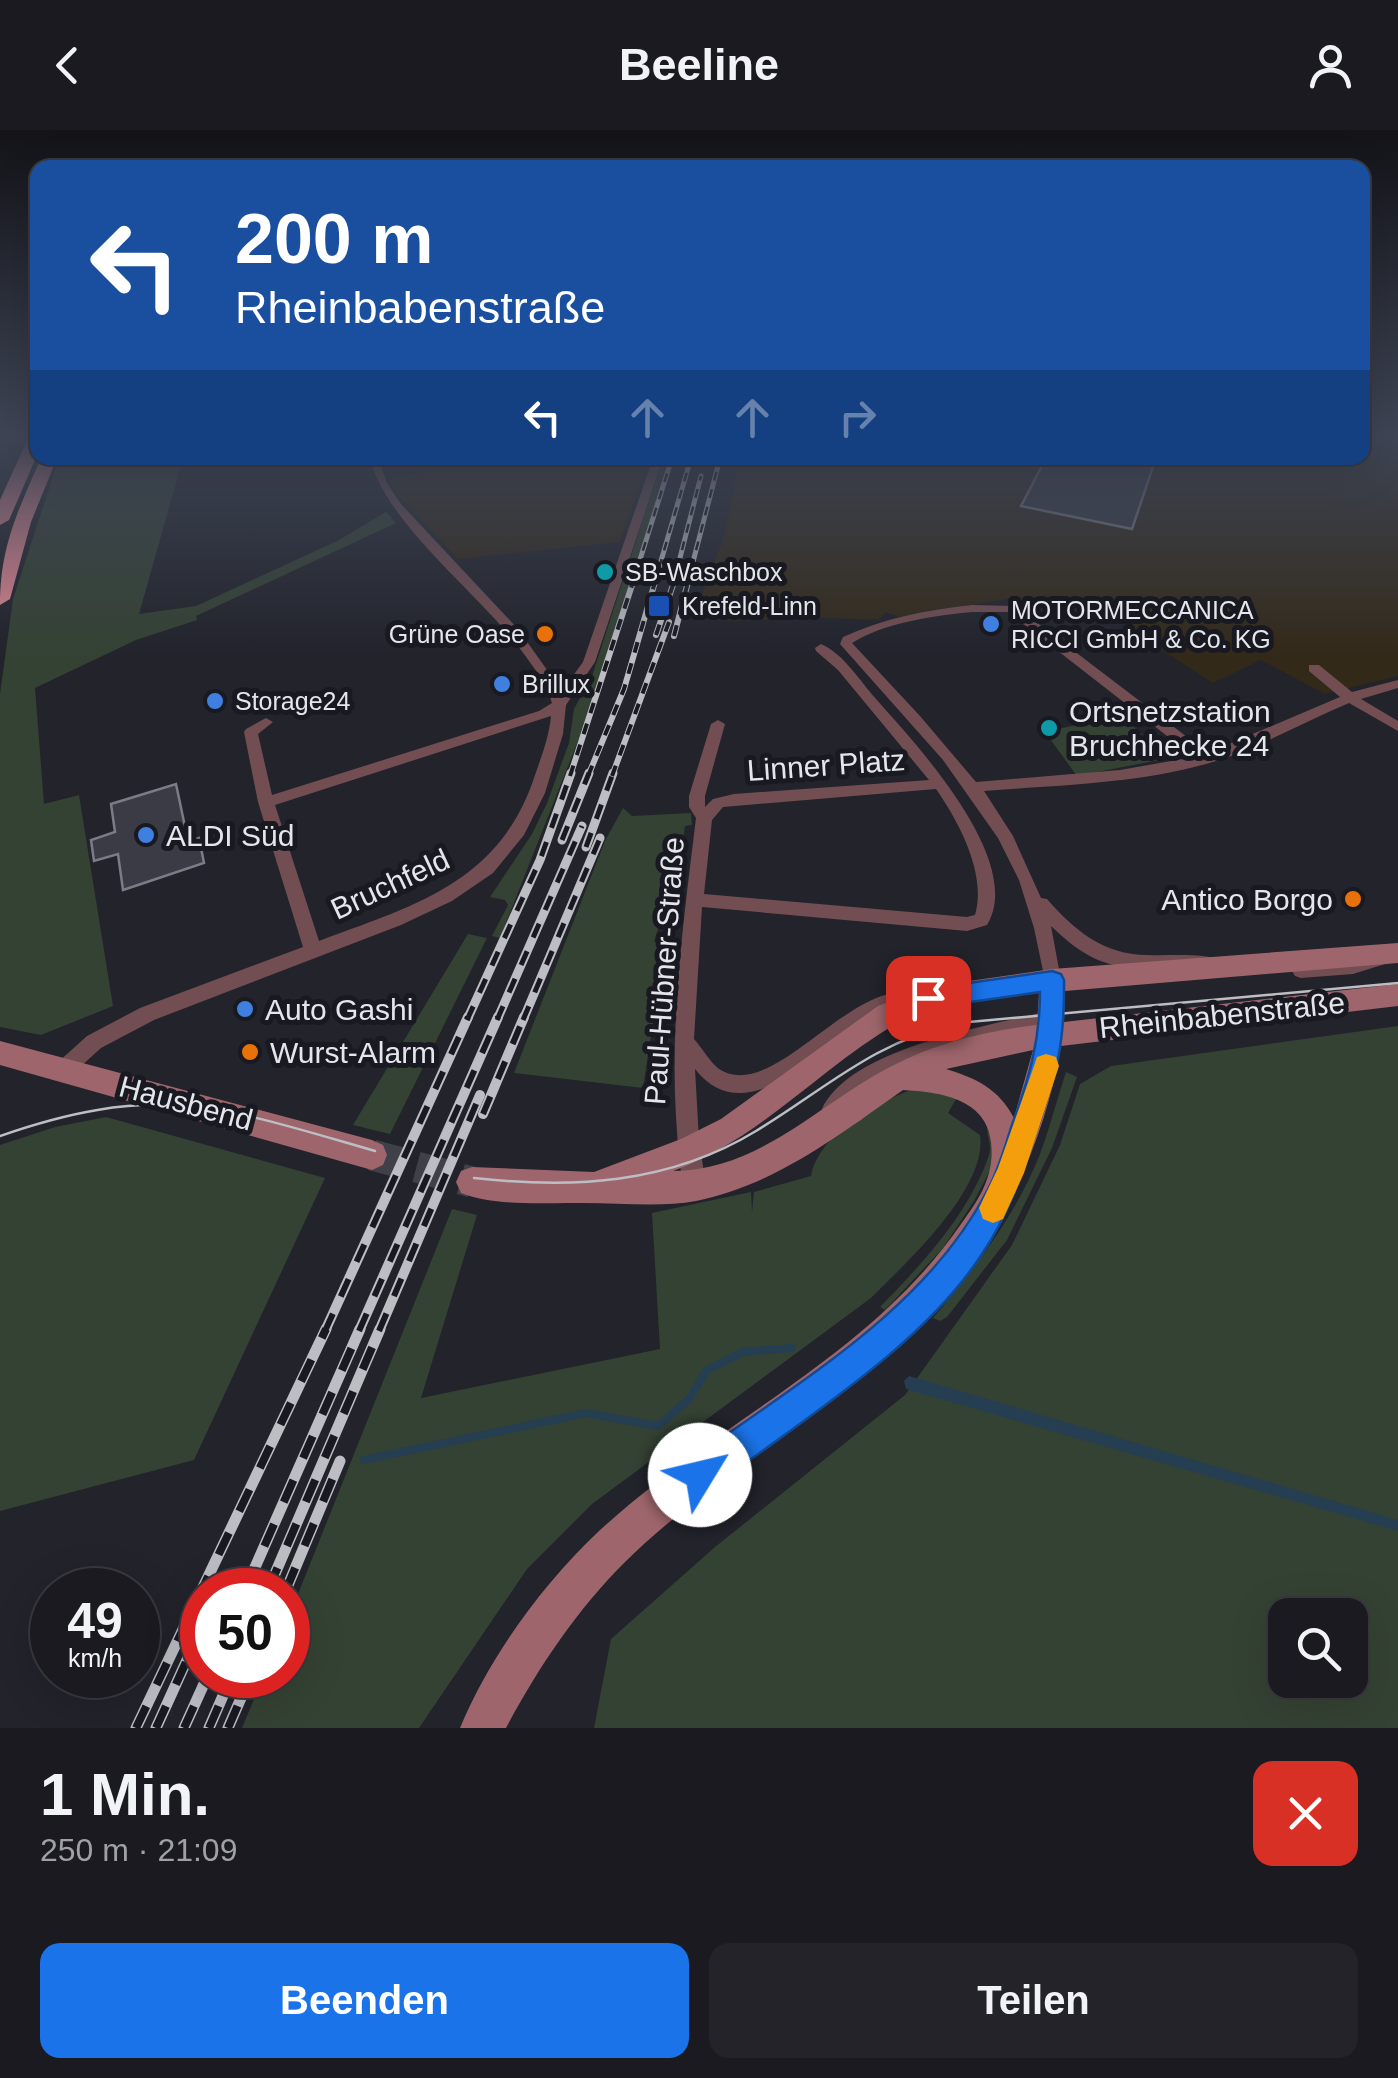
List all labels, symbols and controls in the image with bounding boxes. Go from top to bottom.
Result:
icon: back [40,38,95,93]
icon: person [1303,38,1358,93]
text: Beeline [619,39,779,90]
icon: left [70,200,200,330]
text: 200 m [235,200,433,278]
text: Rheinbabenstraße [235,282,605,333]
icon: left [515,390,570,445]
icon: ahead [620,390,675,445]
icon: ahead [725,390,780,445]
icon: right [830,390,885,445]
place label: SB-Waschbox [625,558,783,586]
marker: SB-Waschbox [594,561,616,583]
place label: Krefeld-Linn [682,592,817,620]
marker: Krefeld-Linn [646,593,672,619]
place label: MOTORMECCANICA RICCI GmbH & Co. KG [1011,596,1271,653]
marker: MOTORMECCANICA RICCI GmbH & Co. KG [980,613,1002,635]
place label: Grüne Oase [389,620,525,648]
marker: Grüne Oase [534,623,556,645]
place label: Brillux [522,670,591,698]
marker: Brillux [491,673,513,695]
place label: Storage24 [235,687,350,715]
marker: Storage24 [204,690,226,712]
place label: Ortsnetzstation Bruchhecke 24 [1069,695,1271,762]
marker: Ortsnetzstation Bruchhecke 24 [1038,717,1060,739]
street label: Linner Platz [746,743,906,787]
place label: ALDI Süd [166,819,294,852]
marker: ALDI Süd [135,824,157,846]
street label: Paul-Hübner-Straße [638,836,690,1106]
street label: Bruchfeld [326,842,454,926]
place label: Antico Borgo [1161,883,1333,916]
marker: Antico Borgo [1342,888,1364,910]
pin [886,956,971,1041]
icon: arrive [901,971,956,1026]
street label: Rheinbabenstraße [1098,986,1346,1044]
place label: Auto Gashi [265,993,413,1026]
marker: Auto Gashi [234,998,256,1020]
place label: Wurst-Alarm [270,1036,436,1069]
marker: Wurst-Alarm [239,1041,261,1063]
street label: Hausbend [116,1069,256,1137]
position arrow [648,1423,752,1527]
speed limit sign: 50 [180,1568,310,1698]
text: 49 [67,1593,123,1649]
map controls [1268,1598,1368,1698]
button: search [1268,1598,1368,1698]
text: km/h [68,1644,122,1672]
text: 1 Min. [40,1761,210,1828]
button: close [1253,1761,1358,1866]
text: 250 m · 21:09 [40,1832,237,1868]
button: Beenden [40,1943,689,2058]
button: Teilen [709,1943,1358,2058]

